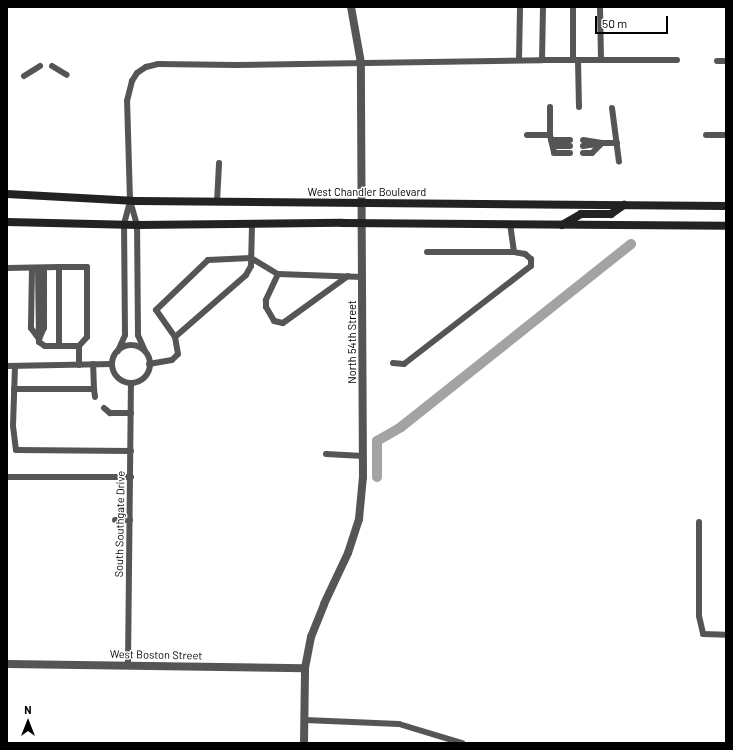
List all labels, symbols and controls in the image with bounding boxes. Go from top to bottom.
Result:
scale bar [597,8,670,34]
text: 50 m [602,16,627,30]
street label: West Chandler Boulevard [308,185,426,199]
street label: North 54th Street [345,300,359,384]
street label: South Southgate Drive [112,471,128,577]
street label: West Boston Street [110,648,202,662]
north arrow [8,702,48,742]
text: N [24,703,32,716]

